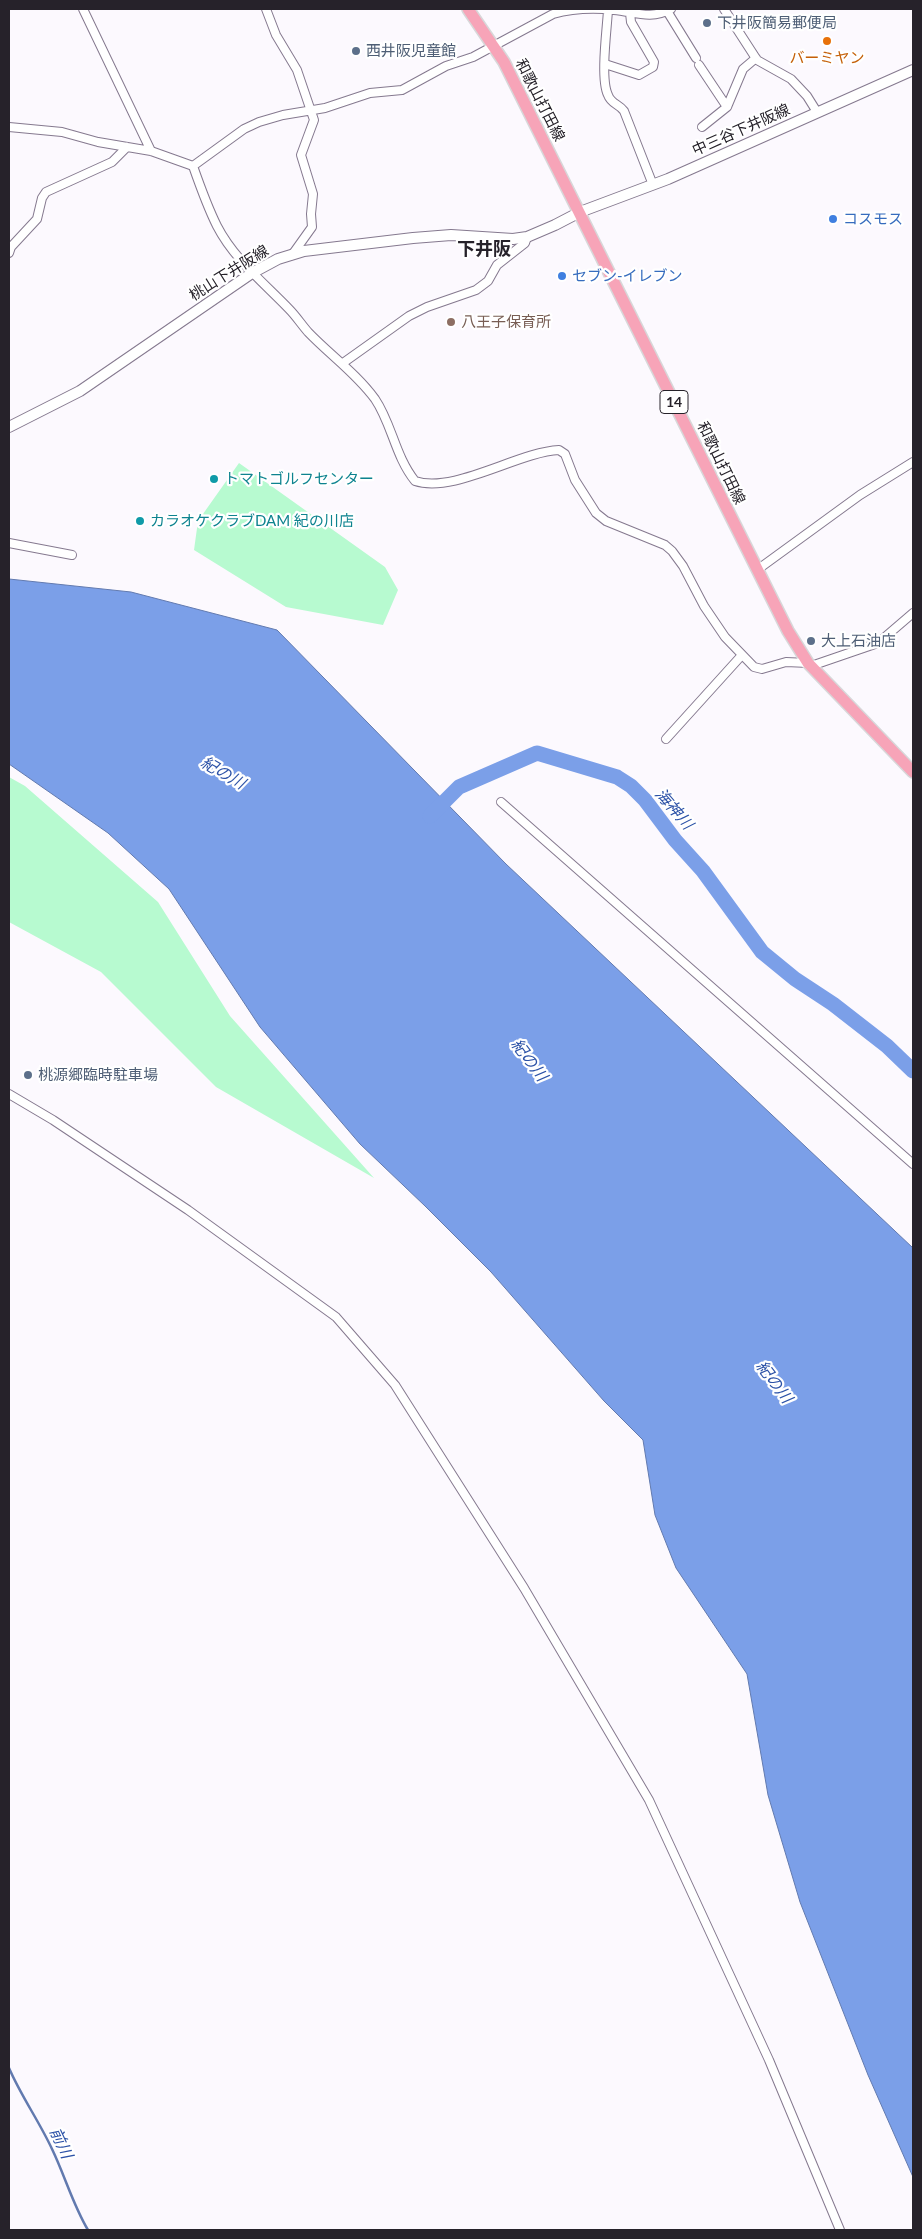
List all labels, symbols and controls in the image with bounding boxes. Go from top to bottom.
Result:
place label: 下井阪簡易郵便局 [717,14,837,32]
marker: 下井阪簡易郵便局 [701,17,713,29]
marker: バーミヤン [821,35,833,47]
place label: 西井阪児童館 [366,42,456,60]
marker: 西井阪児童館 [350,45,362,57]
place label: バーミヤン [790,49,864,67]
street label: 和歌山打田線 [512,56,568,144]
street label: 中三谷下井阪線 [689,100,793,160]
place label: コスモス [843,210,903,228]
marker: コスモス [827,213,839,225]
district label: 下井阪 [457,238,511,260]
street label: 桃山下井阪線 [186,242,272,304]
place label: セブン-イレブン [572,267,683,285]
marker: セブン-イレブン [556,270,568,282]
place label: 八王子保育所 [461,313,551,331]
marker: 八王子保育所 [445,316,457,328]
road number: 14 [660,391,688,414]
street label: 和歌山打田線 [693,419,749,507]
place label: トマトゴルフセンター [224,470,374,488]
marker: トマトゴルフセンター [208,473,220,485]
place label: カラオケクラブDAM 紀の川店 [150,512,354,530]
marker: カラオケクラブDAM 紀の川店 [134,515,146,527]
place label: 大上石油店 [821,632,896,650]
marker: 大上石油店 [805,635,817,647]
water label: 紀の川 [197,753,249,793]
water label: 海神川 [651,785,697,833]
water label: 紀の川 [507,1035,551,1085]
place label: 桃源郷臨時駐車場 [38,1066,158,1084]
marker: 桃源郷臨時駐車場 [22,1069,34,1081]
water label: 紀の川 [752,1357,796,1407]
water label: 前川 [46,2124,76,2162]

